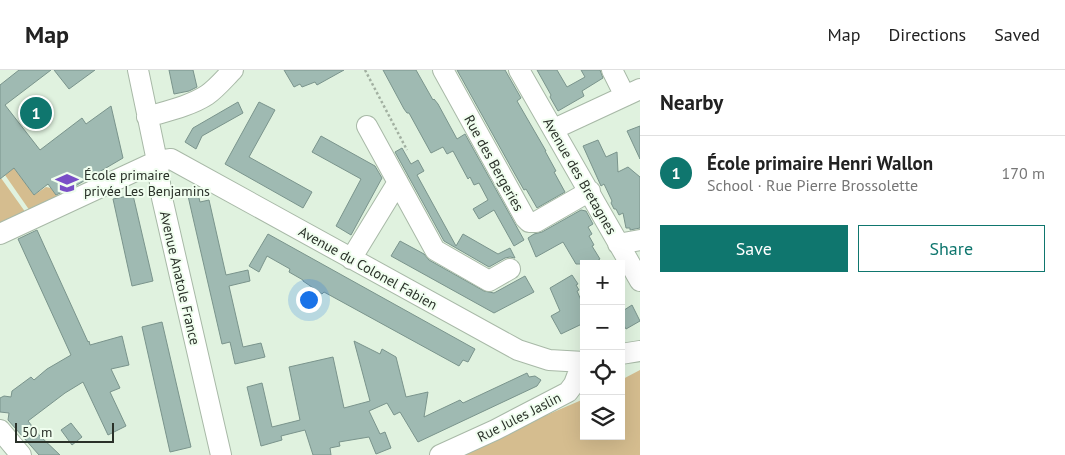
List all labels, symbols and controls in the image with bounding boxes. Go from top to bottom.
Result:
text: Map [25,19,69,50]
text: Map [828,23,860,46]
text: Directions [888,23,966,46]
text: Saved [994,23,1040,46]
text: Nearby [660,89,723,116]
pin: 1 [20,94,52,132]
street label: Rue des Bergeries [460,112,528,214]
street label: Avenue des Bretagnes [539,114,621,238]
text: École primaire Henri Wallon [707,151,933,175]
text: 1 [671,163,681,183]
text: 170 m [1002,163,1045,183]
place label: École primaire privée Les Benjamins [84,166,210,200]
school or university icon: École primaire privée Les Benjamins [54,170,80,196]
text: School · Rue Pierre Brossolette [707,175,918,195]
street label: Avenue Anatole France [156,209,204,347]
street label: Avenue du Colonel Fabien [296,222,440,314]
button: Save [660,225,848,272]
button: Share [858,225,1045,272]
map controls [580,260,625,440]
button: + [580,260,625,305]
your location [296,287,322,313]
button: − [580,305,625,350]
button: locate [580,350,625,395]
street label: Rue Jules Jaslin [474,388,564,446]
button: layers [580,395,625,440]
scale bar [15,420,114,443]
text: 50 m [22,423,52,441]

